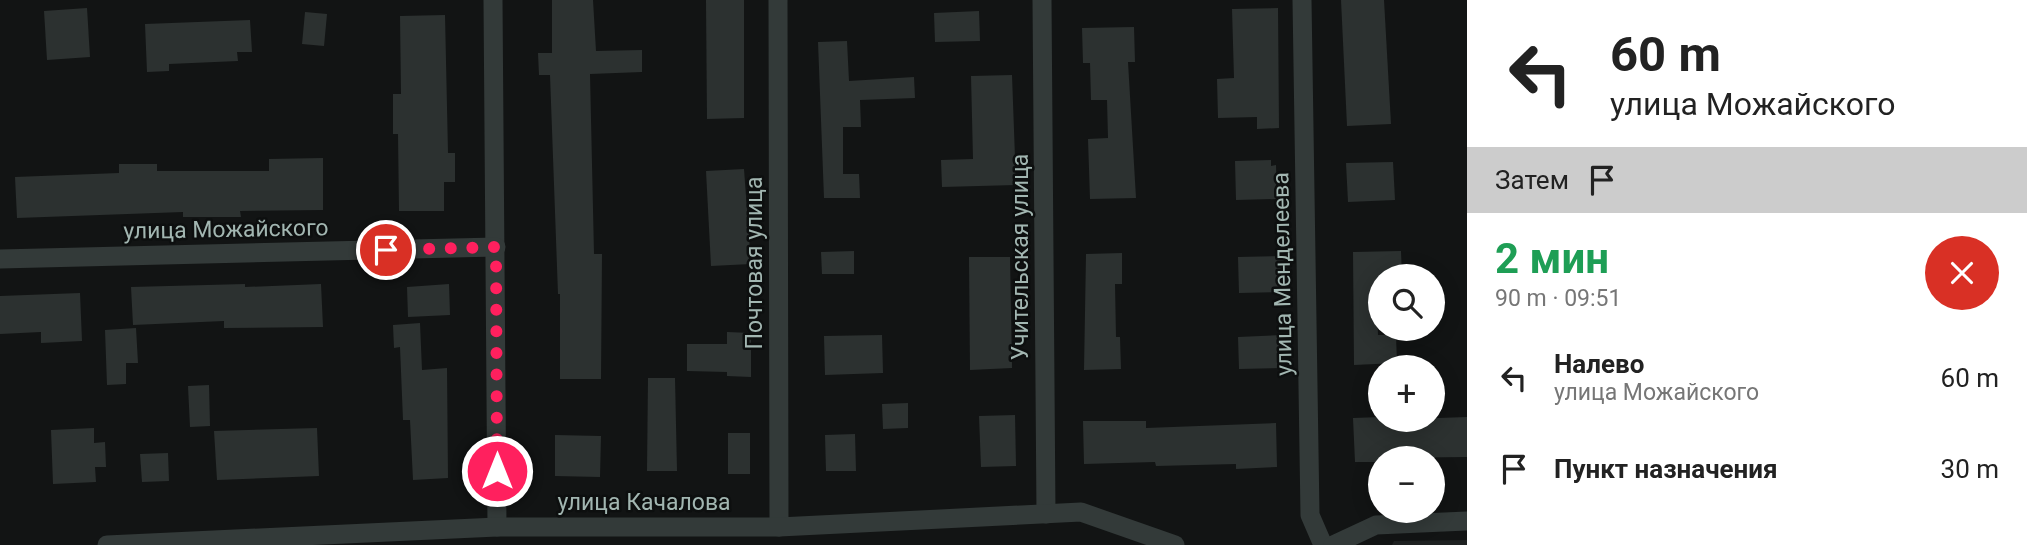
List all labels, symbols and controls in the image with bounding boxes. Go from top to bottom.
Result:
text: 60 m [1610,26,1721,83]
icon: left [1495,28,1586,119]
text: улица Можайского [1610,85,1895,123]
street label: Учительская улица [1007,154,1034,360]
icon: arrive [1583,161,1621,199]
text: Затем [1495,165,1569,195]
street label: улица Менделеева [1267,172,1298,376]
street label: Почтовая улица [741,177,768,349]
street label: улица Можайского [123,214,329,245]
pin [356,220,416,280]
icon: arrive [367,231,405,269]
text: 2 мин [1495,234,1609,283]
button: close [1925,236,1999,310]
map controls [1368,264,1445,523]
button: search [1368,264,1445,341]
text: 90 m · 09:51 [1495,285,1621,312]
text: Налево [1554,349,1644,379]
button: + [1368,355,1445,432]
icon: left [1495,359,1533,397]
text: 60 m [1941,363,1999,393]
text: улица Можайского [1554,379,1759,406]
position arrow [460,434,534,508]
button: − [1368,446,1445,523]
icon: arrive [1495,450,1533,488]
text: Пункт назначения [1554,454,1778,484]
text: 30 m [1941,454,1999,484]
street label: улица Качалова [557,489,731,516]

